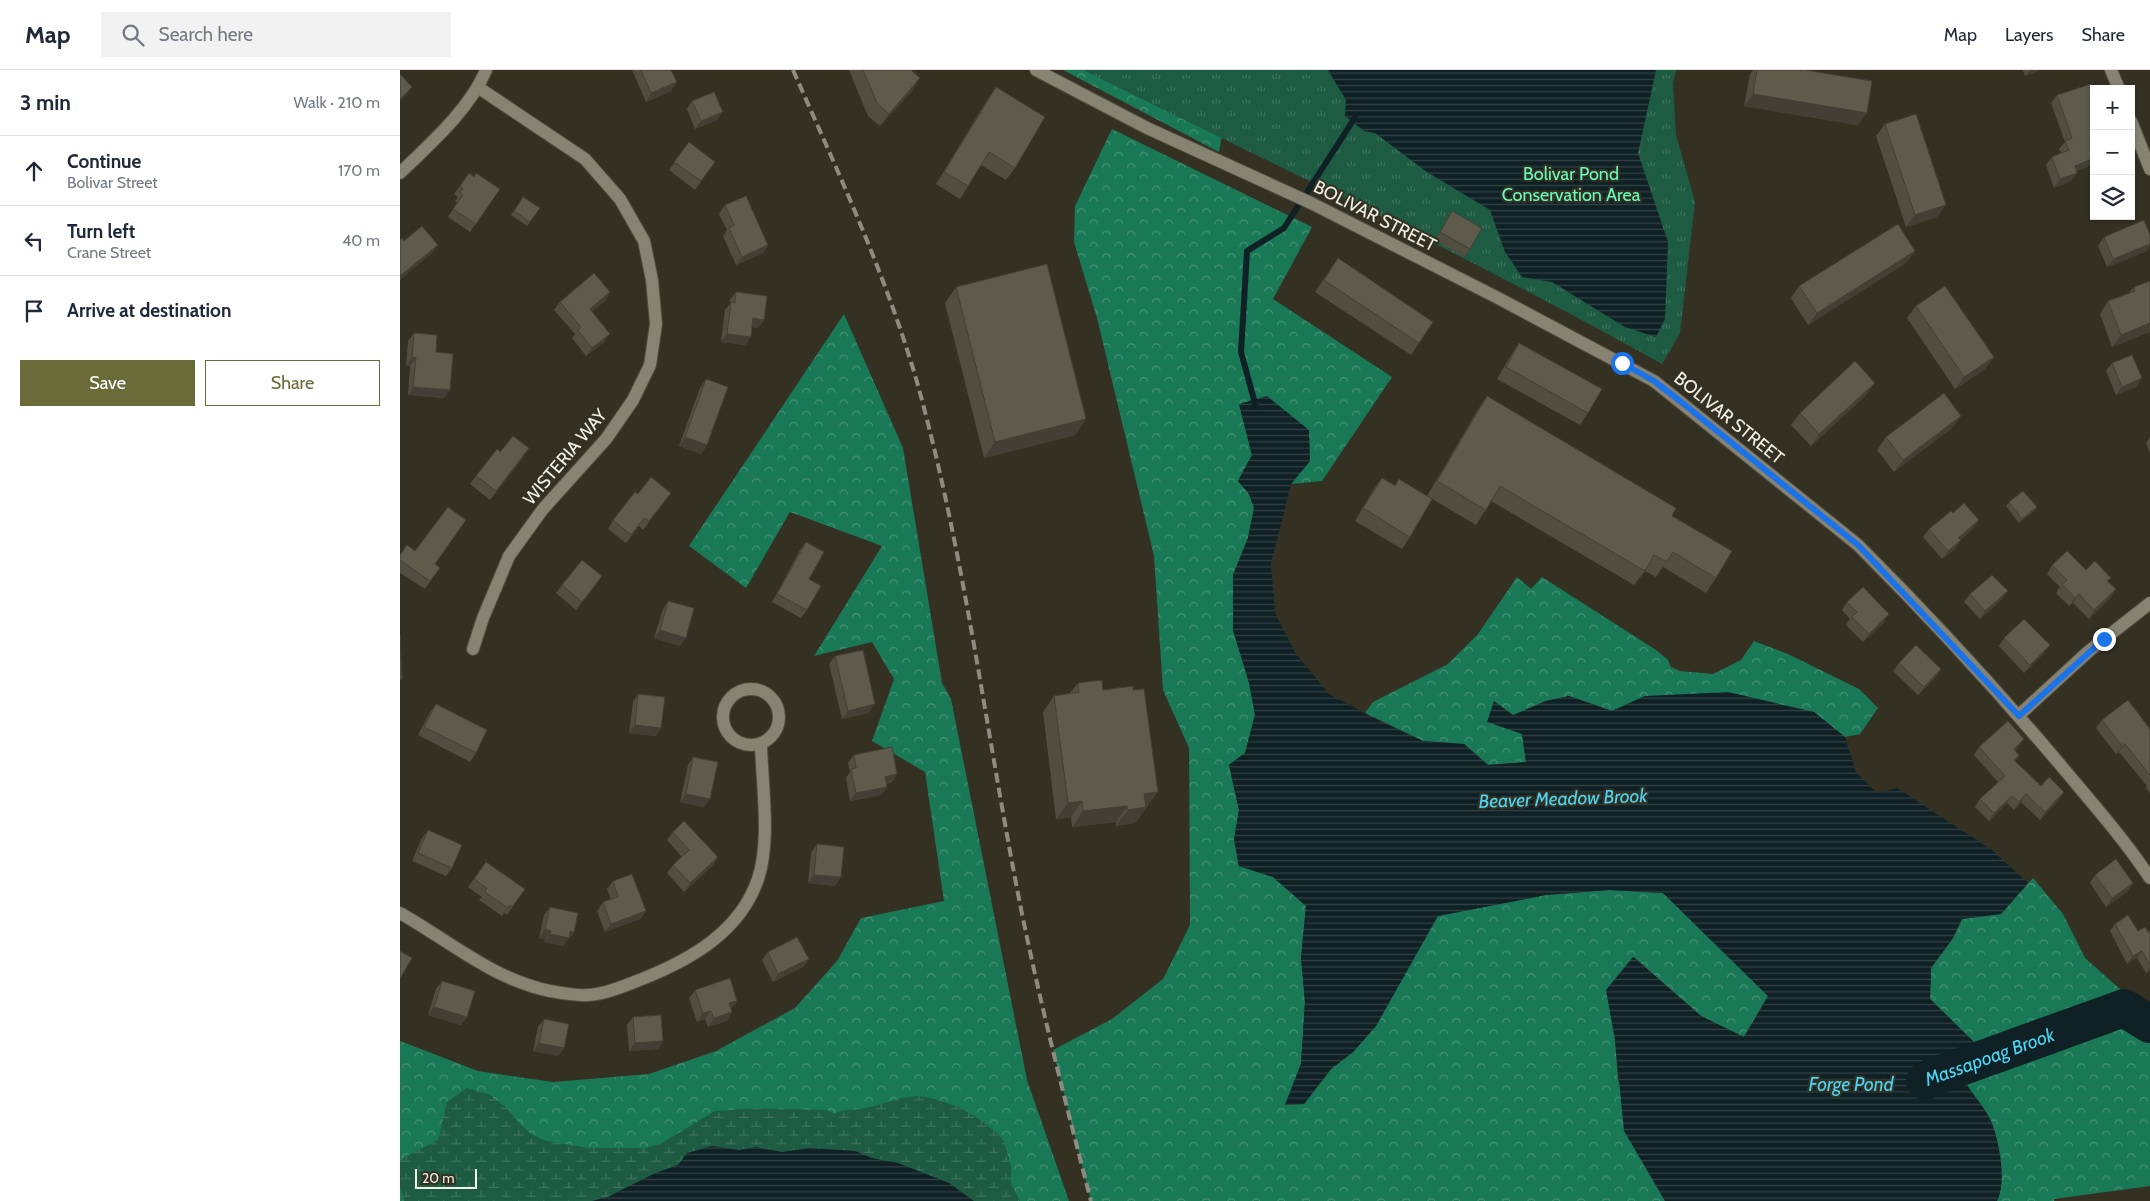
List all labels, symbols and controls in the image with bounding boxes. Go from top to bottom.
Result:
search box [101,12,451,57]
text: Map [25,20,71,49]
icon: search [119,21,147,49]
text: Search here [159,23,253,46]
text: Map [1944,24,1977,46]
text: Layers [2005,24,2054,46]
text: Share [2082,24,2125,46]
map controls [2090,85,2135,220]
button: + [2090,85,2135,130]
text: 3 min [20,90,71,115]
text: Walk · 210 m [293,93,380,112]
button: − [2090,130,2135,175]
text: Continue [67,150,141,173]
icon: ahead [20,157,48,185]
text: 170 m [338,161,380,180]
park label: Bolivar Pond Conservation Area [1502,163,1641,206]
text: Bolivar Street [67,173,158,192]
button: layers [2090,175,2135,220]
street label: BOLIVAR STREET [1310,176,1440,257]
text: Turn left [67,220,135,243]
icon: left [20,227,48,255]
text: 40 m [342,231,380,250]
text: Crane Street [67,243,151,262]
icon: arrive [20,297,48,325]
text: Arrive at destination [67,299,231,322]
route start [1611,352,1634,375]
button: Save [20,360,195,406]
button: Share [205,360,380,406]
street label: BOLIVAR STREET [1670,367,1789,469]
street label: WISTERIA WAY [518,404,612,510]
route end [2093,628,2116,651]
water label: Beaver Meadow Brook [1478,784,1649,813]
water label: Massapoag Brook [1921,1023,2058,1091]
water label: Forge Pond [1808,1073,1895,1096]
scale bar [415,1166,478,1189]
text: 20 m [422,1169,455,1187]

